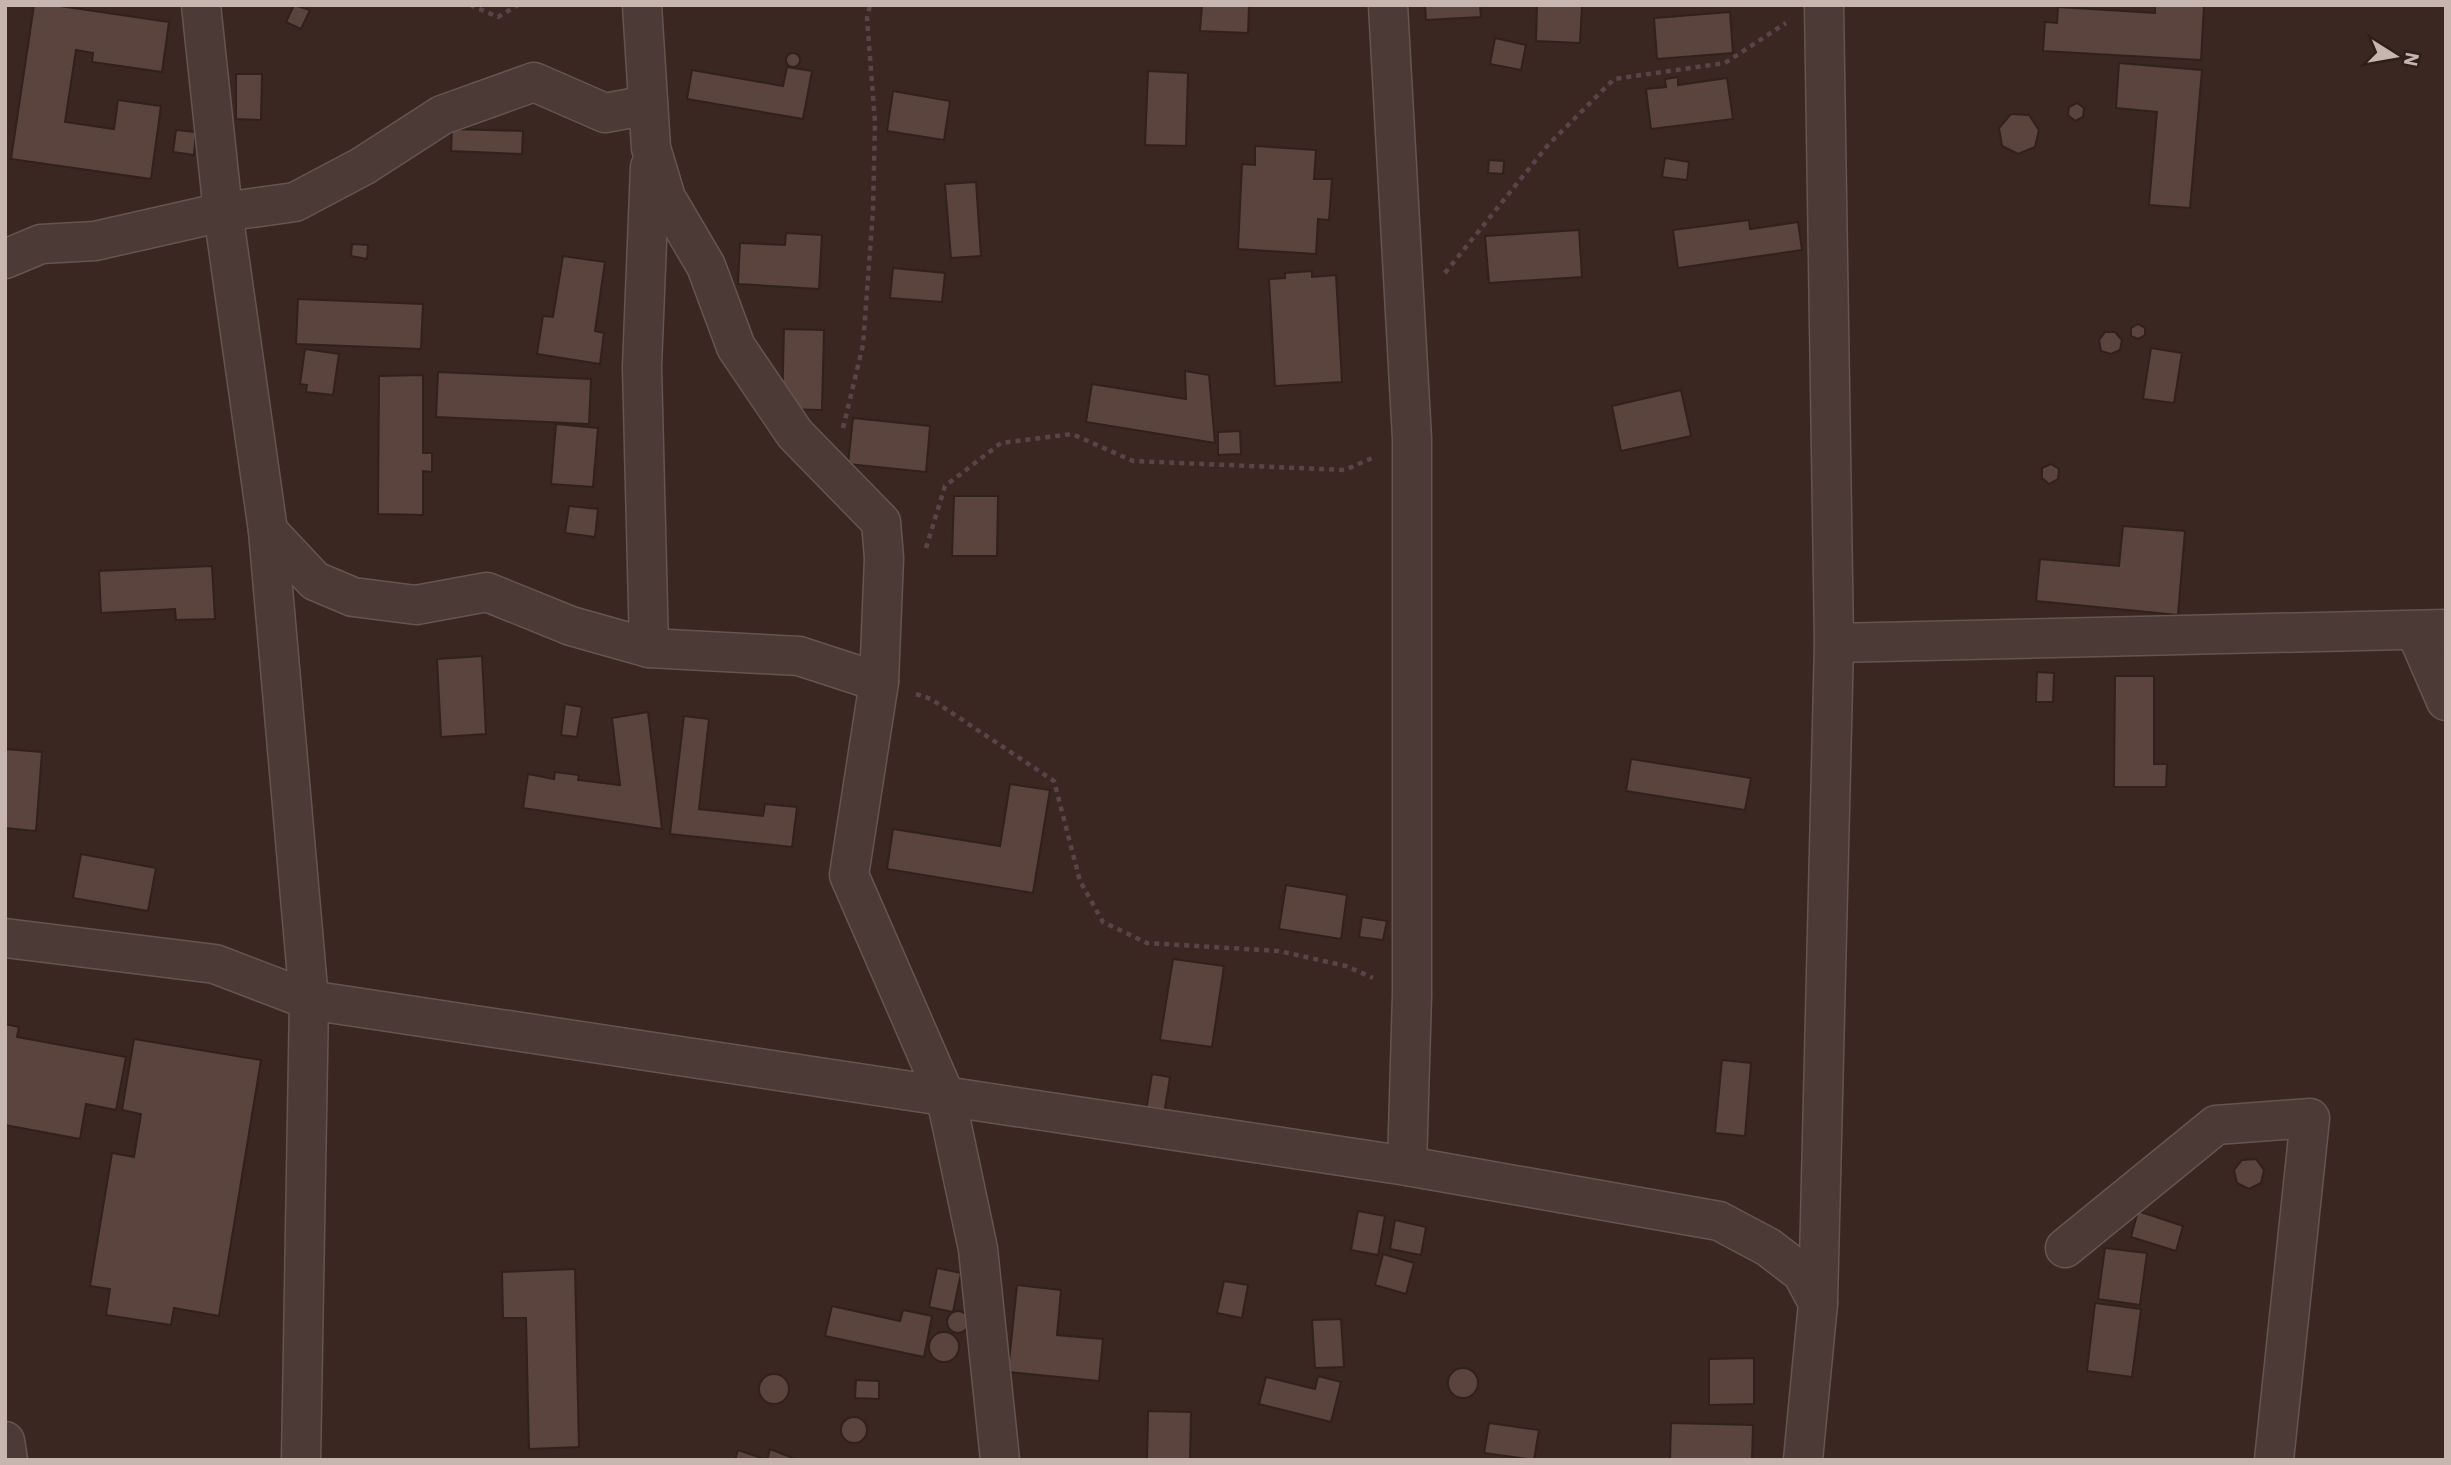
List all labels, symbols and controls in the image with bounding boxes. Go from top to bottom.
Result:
north arrow [2360,21,2430,91]
text: N [2399,50,2425,68]

